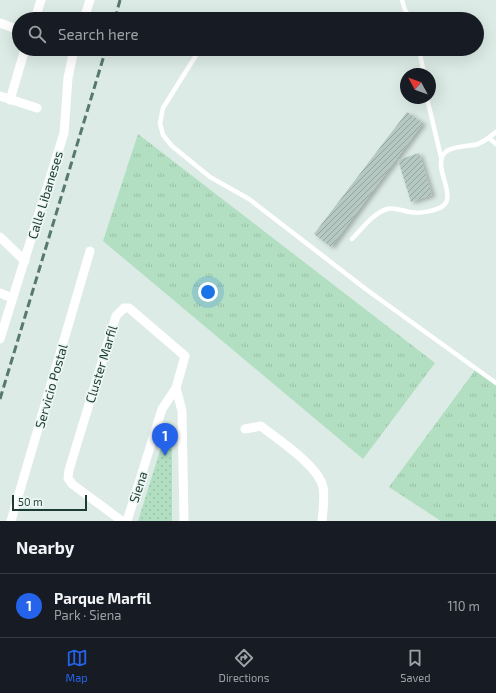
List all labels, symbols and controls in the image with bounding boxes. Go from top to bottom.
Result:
search box [12,12,484,56]
icon: search [26,23,48,45]
text: Search here [58,25,139,43]
north arrow [400,68,436,104]
street label: Calle Libaneses [24,149,66,241]
your location [198,282,218,302]
street label: Cluster Marfil [82,323,120,405]
street label: Servicio Postal [31,342,71,430]
pin: 1 [152,423,178,456]
street label: Siena [125,469,151,505]
scale bar [12,493,87,512]
text: 50 m [18,495,43,508]
text: Nearby [16,537,74,557]
text: Parque Marfil [54,589,151,607]
text: 1 [26,598,32,614]
text: 110 m [448,598,480,614]
text: Park · Siena [54,607,122,623]
tab: Map [66,647,88,684]
tab: Directions [219,647,269,684]
tab: Saved [400,647,431,684]

